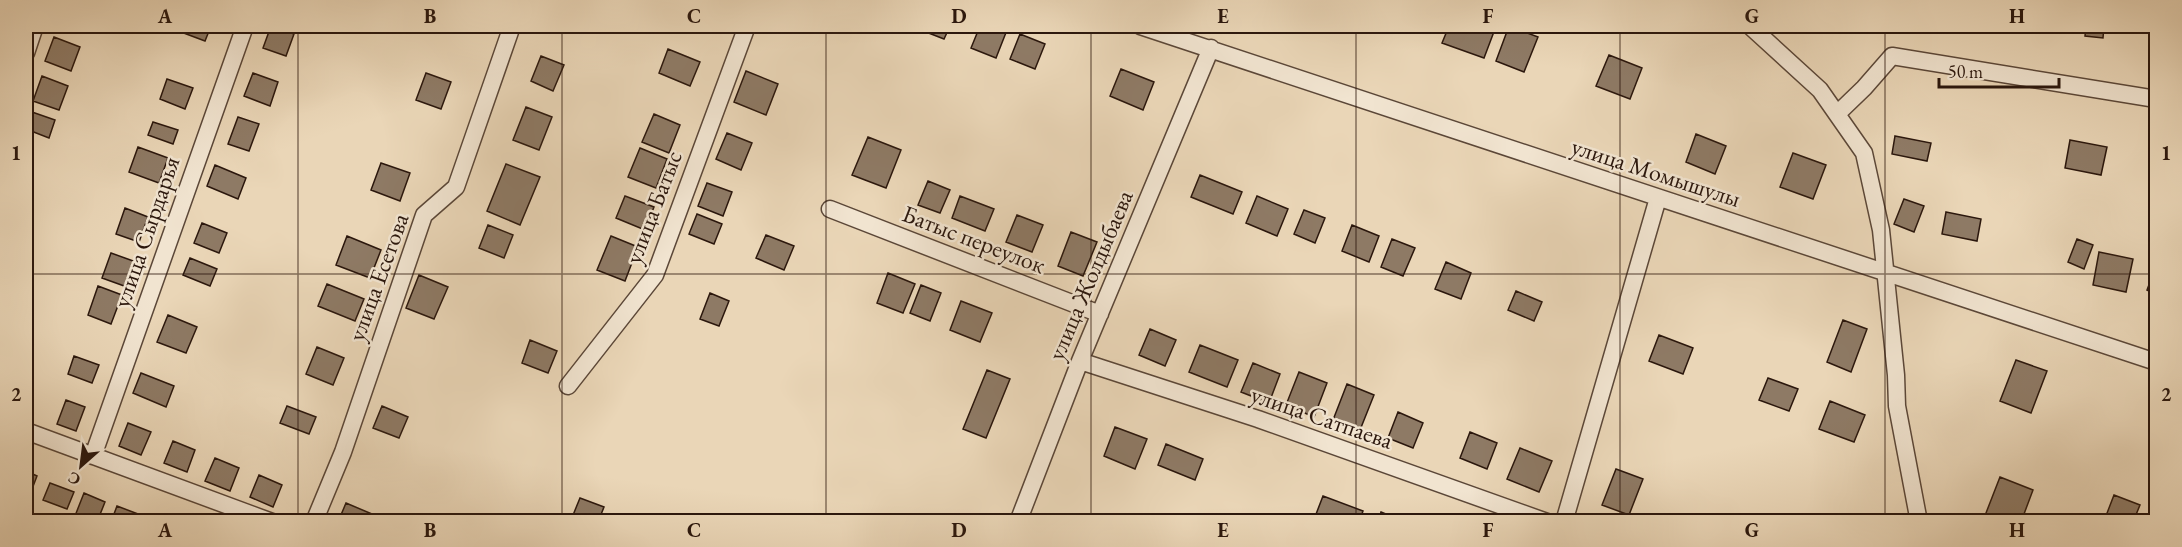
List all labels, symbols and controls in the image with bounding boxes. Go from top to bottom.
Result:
text: A [157,3,173,29]
text: B [424,3,436,29]
text: C [687,3,701,29]
text: D [951,3,967,29]
text: E [1217,3,1229,29]
text: F [1483,3,1494,29]
text: G [1745,3,1759,29]
text: H [2009,3,2025,29]
scale bar [1939,51,2059,89]
text: 50 m [1948,60,1983,83]
street label: улица Момышулы [1568,130,1745,214]
text: 1 [11,140,21,166]
text: 1 [2161,140,2171,166]
street label: улица Батыс [617,146,689,268]
street label: улица Сырдарья [106,152,186,312]
street label: улица Жолдыбаева [1040,185,1140,365]
street label: Батыс переулок [898,198,1050,281]
street label: улица Есетова [341,208,416,345]
street label: улица Сатпаева [1247,378,1397,456]
text: 2 [11,381,22,407]
text: 2 [2161,381,2172,407]
north arrow [51,436,111,496]
text: С [64,467,84,491]
text: A [157,517,173,543]
text: B [424,517,436,543]
text: C [687,517,701,543]
text: D [951,517,967,543]
text: E [1217,517,1229,543]
text: F [1483,517,1494,543]
text: G [1745,517,1759,543]
text: H [2009,517,2025,543]

